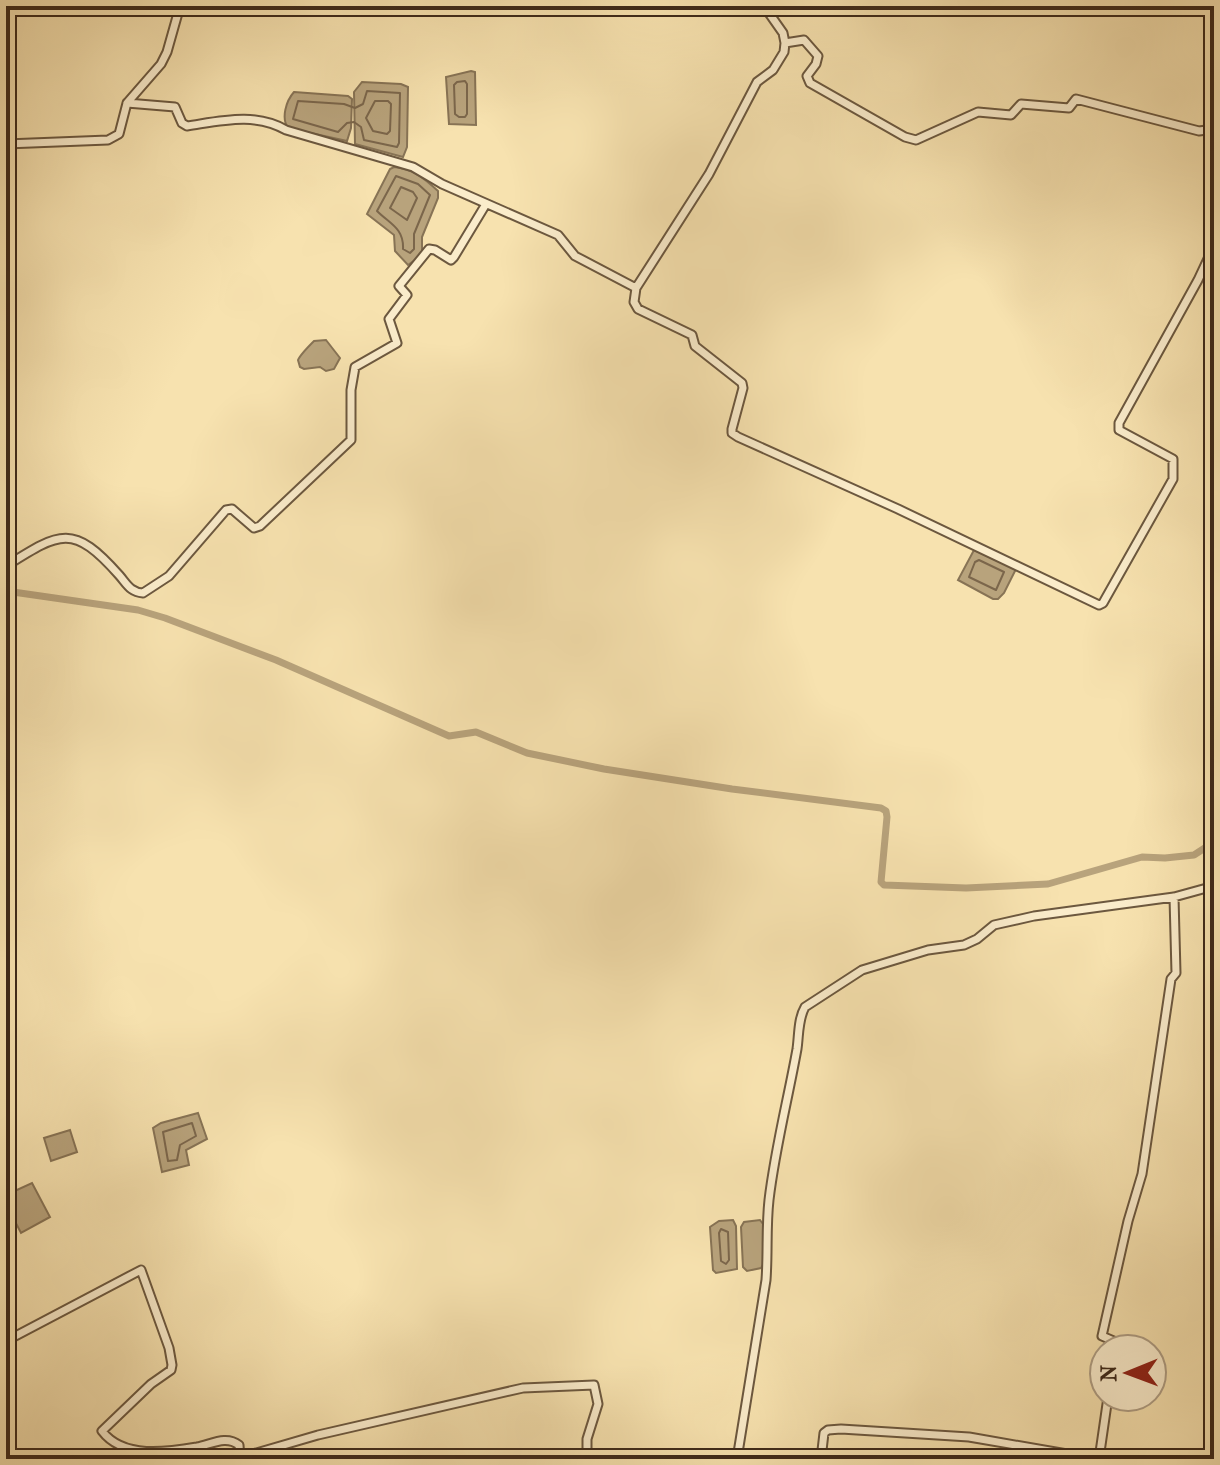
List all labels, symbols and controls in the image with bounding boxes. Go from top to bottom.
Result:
north arrow [1088,1333,1168,1413]
text: N [1096,1364,1122,1382]

